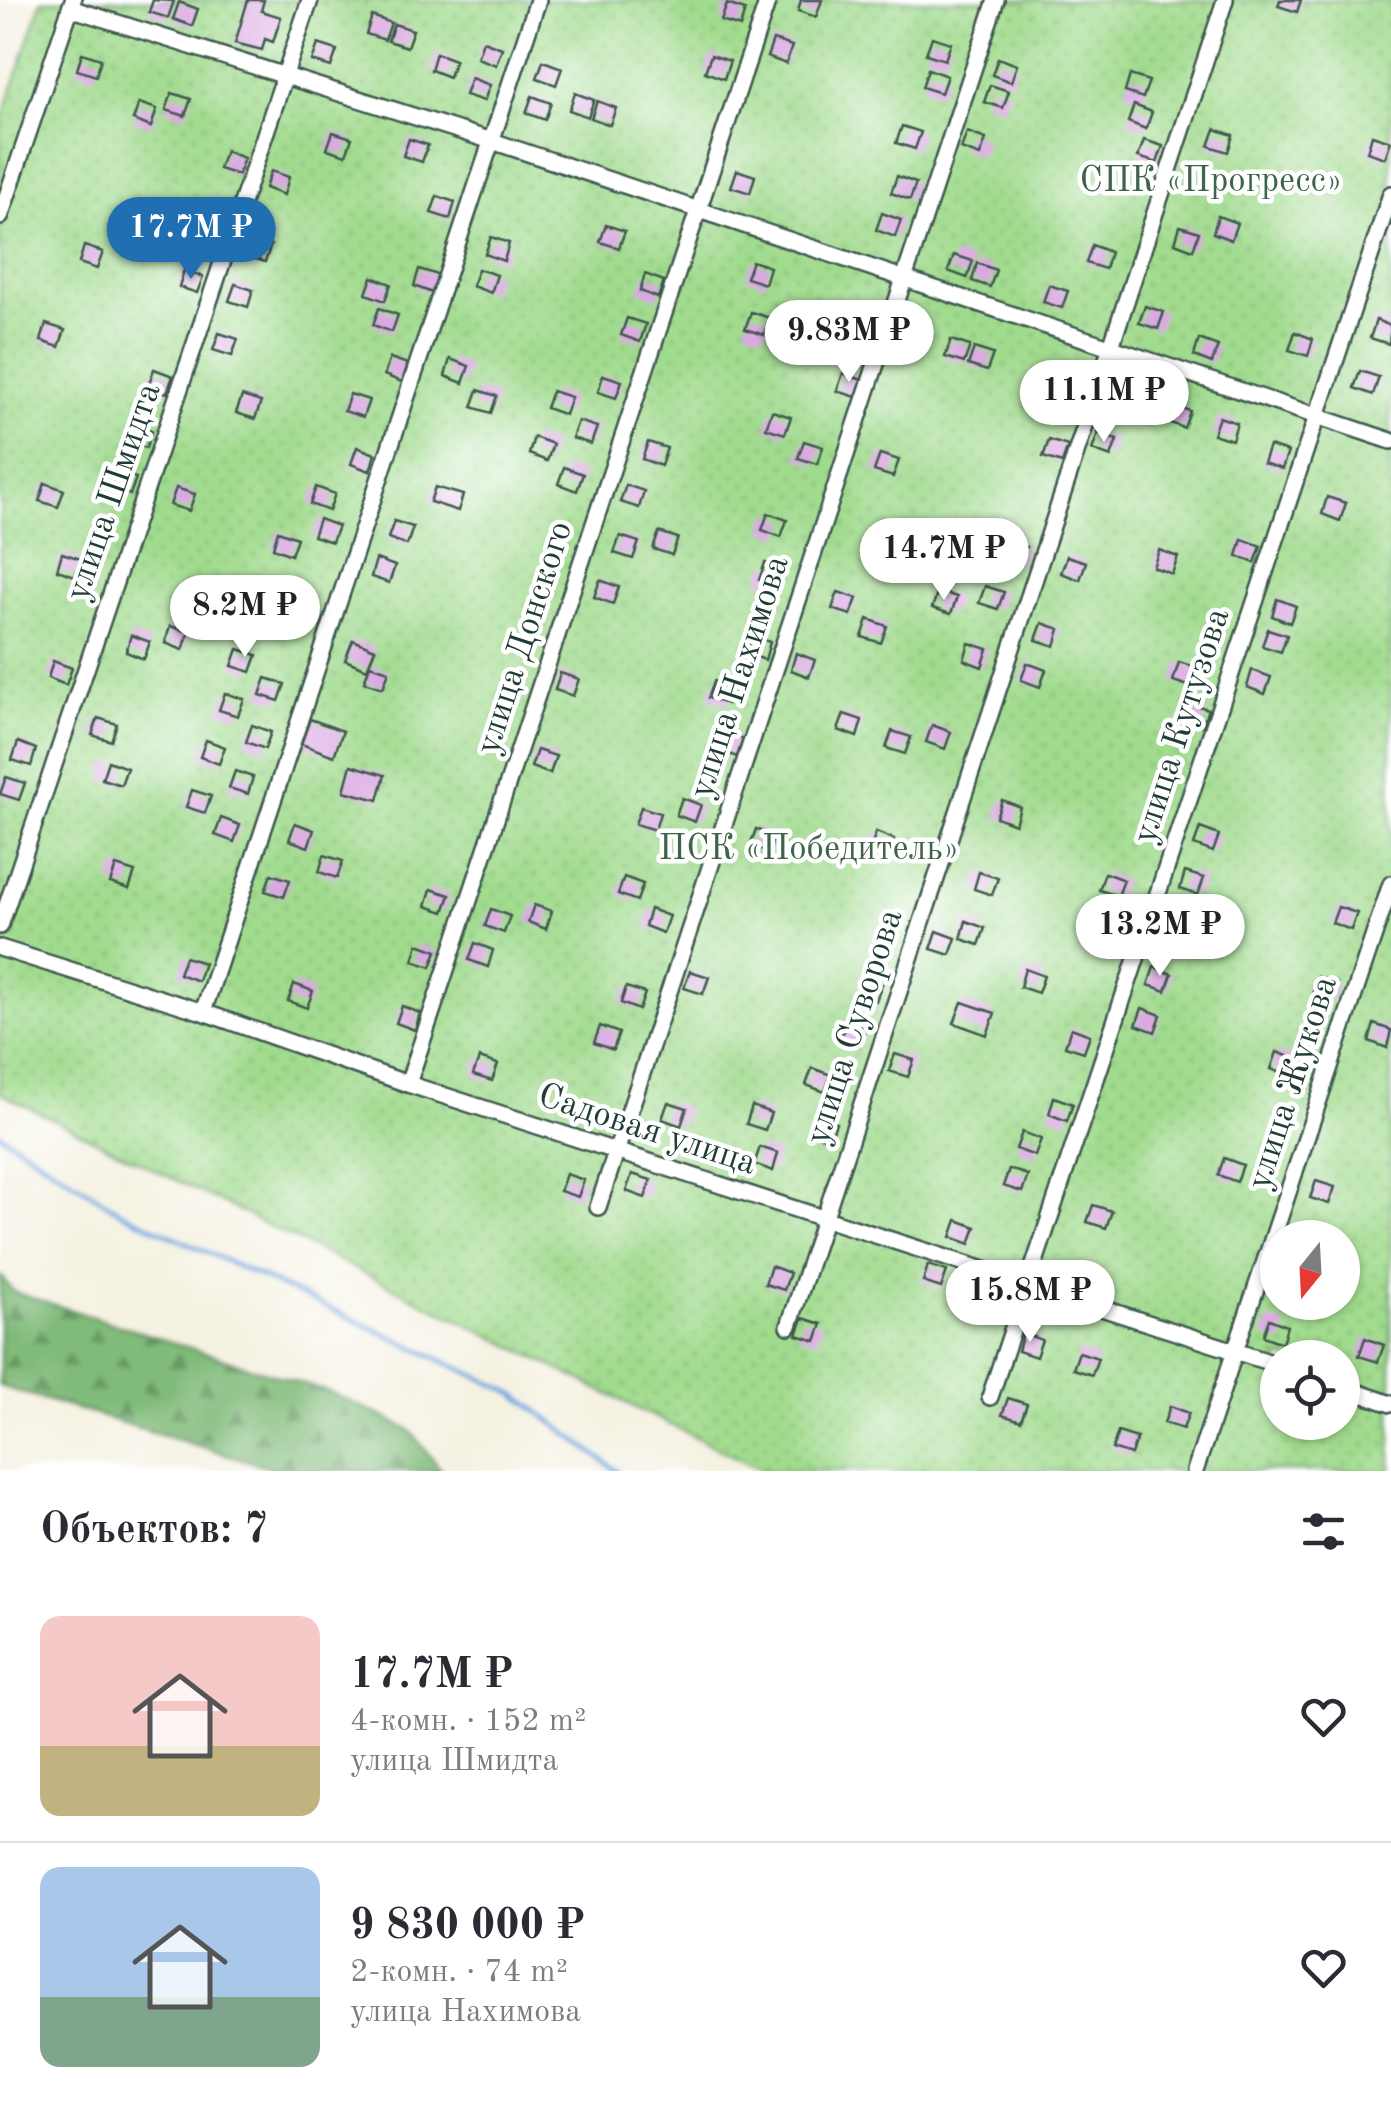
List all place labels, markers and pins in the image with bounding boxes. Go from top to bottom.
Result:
pin: 17.7M ₽ [99,197,283,282]
pin: 9.83M ₽ [757,300,941,385]
pin: 11.1M ₽ [1012,360,1196,445]
pin: 14.7M ₽ [852,518,1036,603]
pin: 8.2M ₽ [164,575,326,660]
pin: 13.2M ₽ [1068,894,1252,979]
pin: 15.8M ₽ [938,1260,1122,1345]

